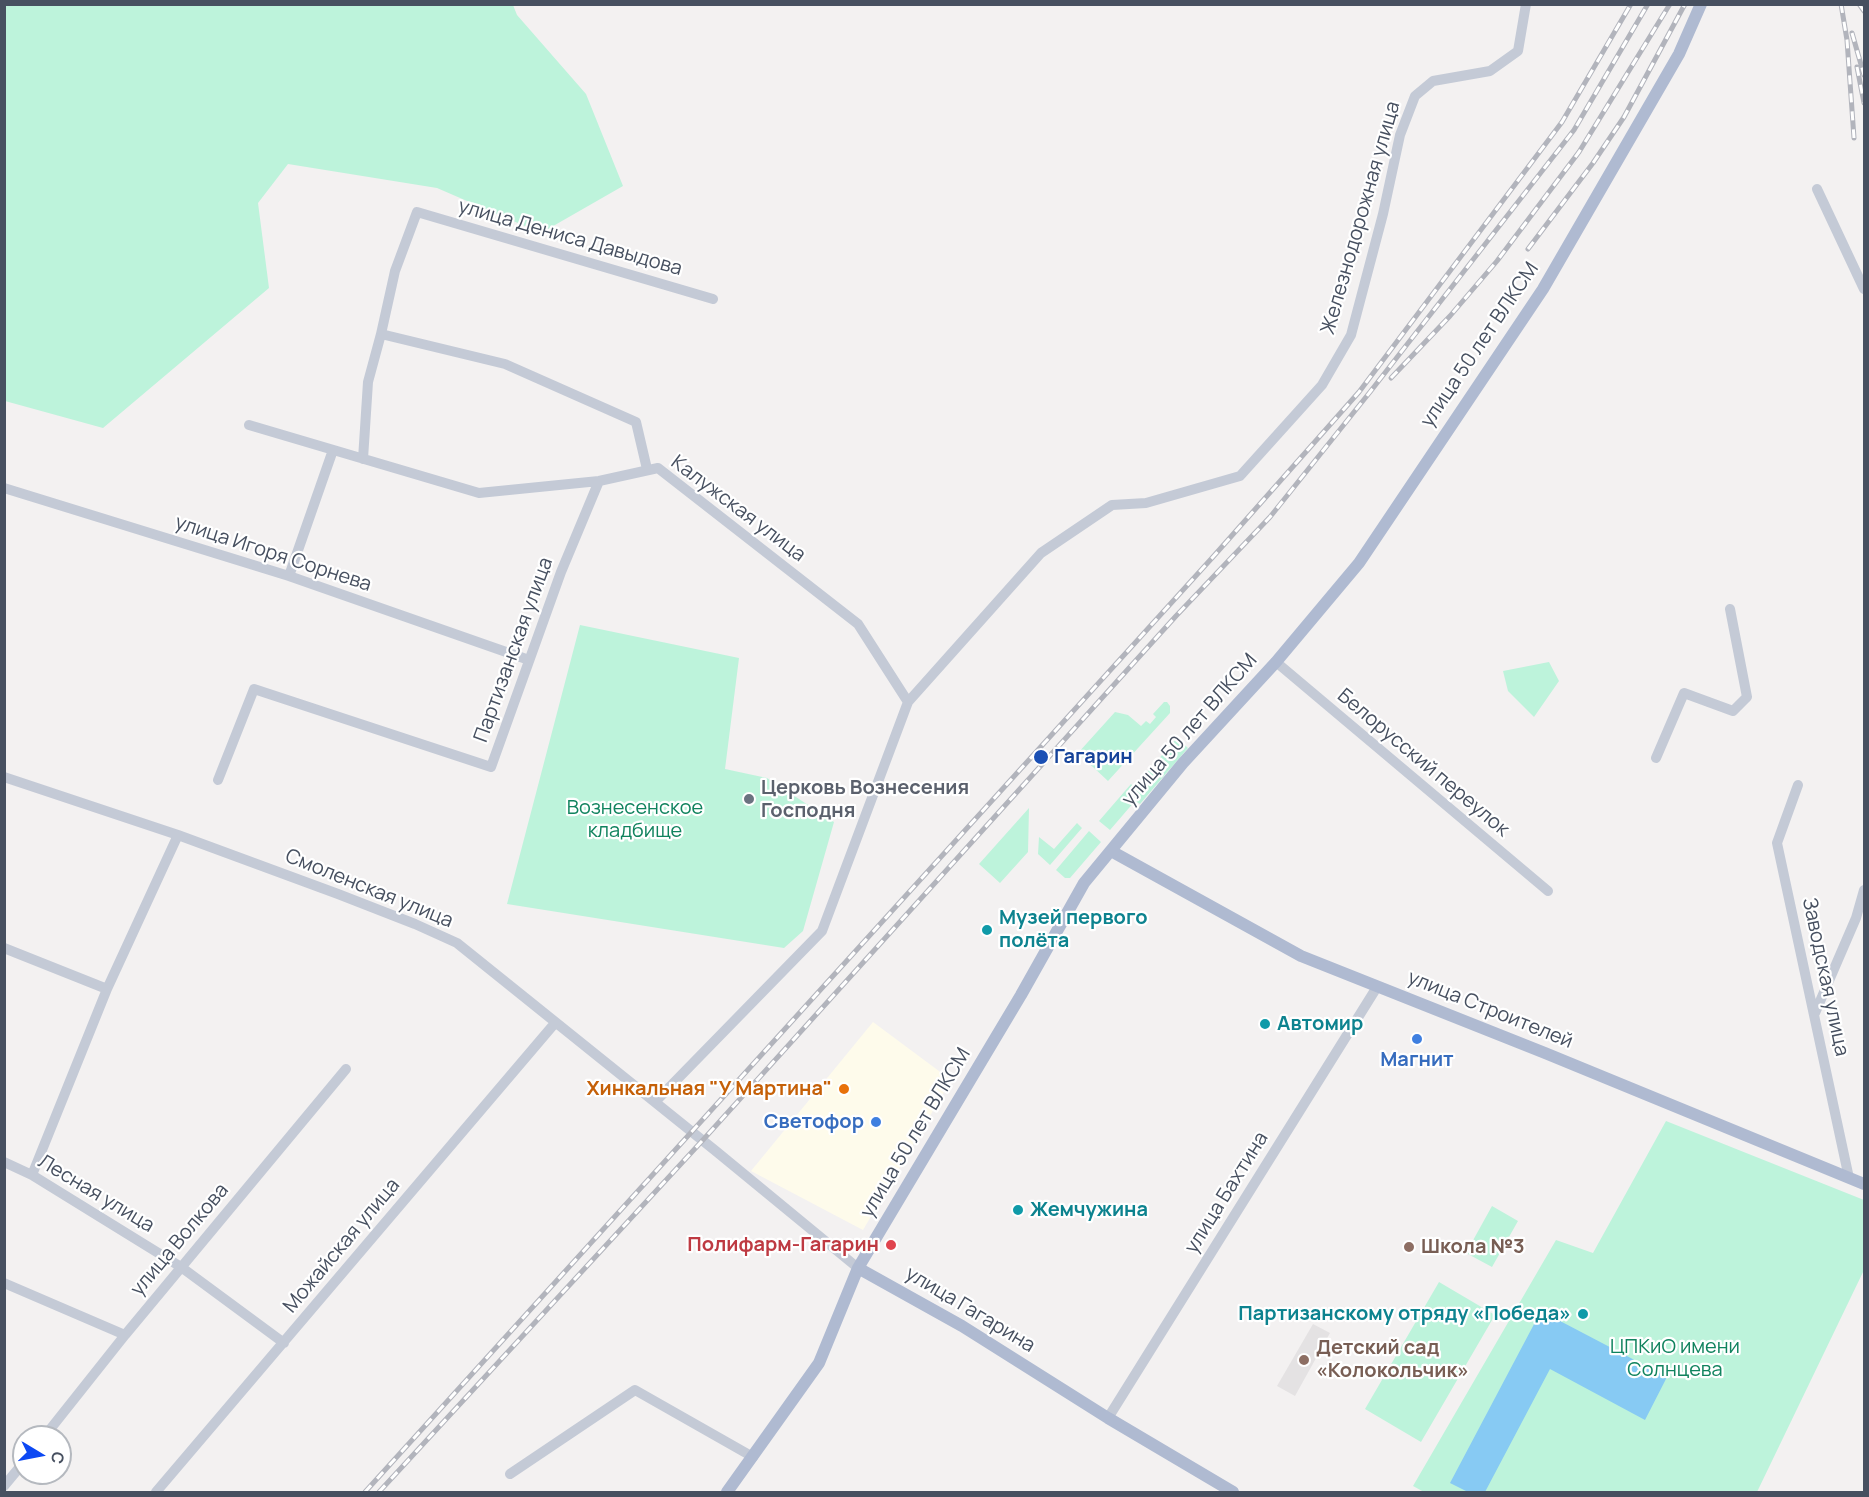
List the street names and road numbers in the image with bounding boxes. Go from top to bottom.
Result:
street label: Железнодорожная улица [1316,99,1406,337]
street label: улица Дениса Давыдова [455,195,685,281]
street label: улица 50 лет ВЛКСМ [1416,258,1544,432]
street label: Калужская улица [666,451,810,567]
street label: улица Игоря Сорнева [172,511,374,597]
street label: Партизанская улица [469,554,559,746]
street label: улица 50 лет ВЛКСМ [1117,649,1263,811]
street label: Белорусский переулок [1332,684,1514,842]
street label: Смоленская улица [282,844,456,934]
street label: Заводская улица [1797,896,1853,1058]
street label: улица Строителей [1404,966,1576,1054]
street label: улица 50 лет ВЛКСМ [856,1044,976,1222]
street label: улица Бахтина [1180,1128,1274,1258]
street label: Лесная улица [34,1150,158,1238]
street label: Можайская улица [279,1174,405,1318]
street label: улица Волкова [126,1179,234,1301]
street label: улица Гагарина [901,1262,1039,1358]

